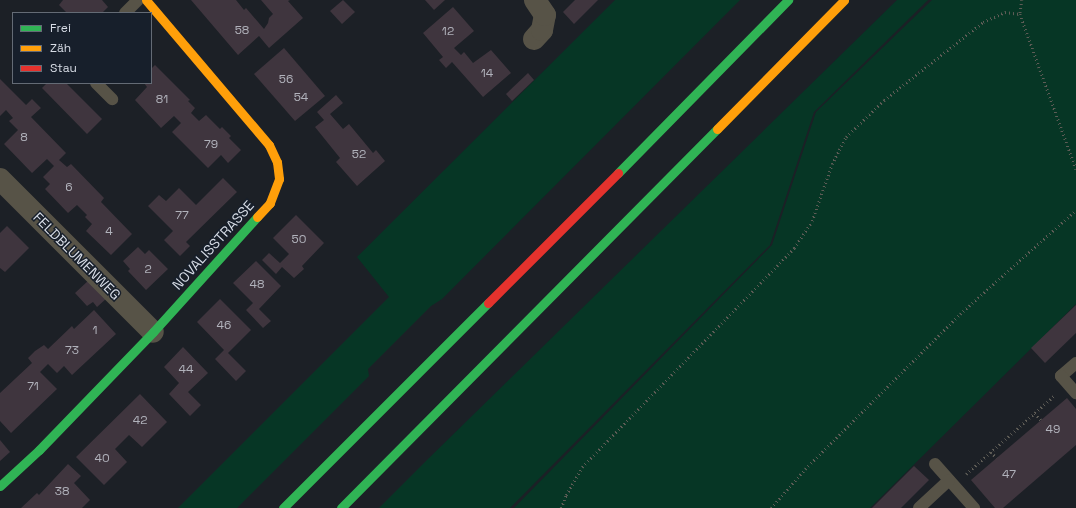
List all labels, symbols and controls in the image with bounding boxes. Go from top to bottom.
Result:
legend [12,12,152,84]
text: Frei [50,20,71,36]
house number: 58 [235,24,249,38]
house number: 12 [442,25,454,39]
text: Zäh [50,40,71,56]
text: Stau [50,60,77,76]
house number: 14 [481,67,493,81]
house number: 56 [279,73,293,87]
house number: 54 [294,91,308,105]
house number: 81 [156,93,168,107]
house number: 8 [20,131,28,145]
house number: 79 [204,138,218,152]
house number: 52 [352,148,366,162]
house number: 6 [65,181,73,195]
street label: NOVALISSTRASSE [169,197,257,293]
street label: FELDBLUMENWEG [30,209,124,303]
house number: 77 [175,209,189,223]
house number: 4 [105,225,113,239]
house number: 50 [292,233,306,247]
house number: 2 [144,263,152,277]
house number: 48 [250,278,264,292]
house number: 46 [217,319,231,333]
house number: 1 [92,324,98,338]
house number: 73 [65,344,79,358]
house number: 44 [179,363,193,377]
house number: 71 [27,380,39,394]
house number: 42 [133,414,147,428]
house number: 49 [1046,423,1060,437]
house number: 40 [94,452,110,466]
house number: 47 [1002,468,1016,482]
house number: 38 [55,485,69,499]

